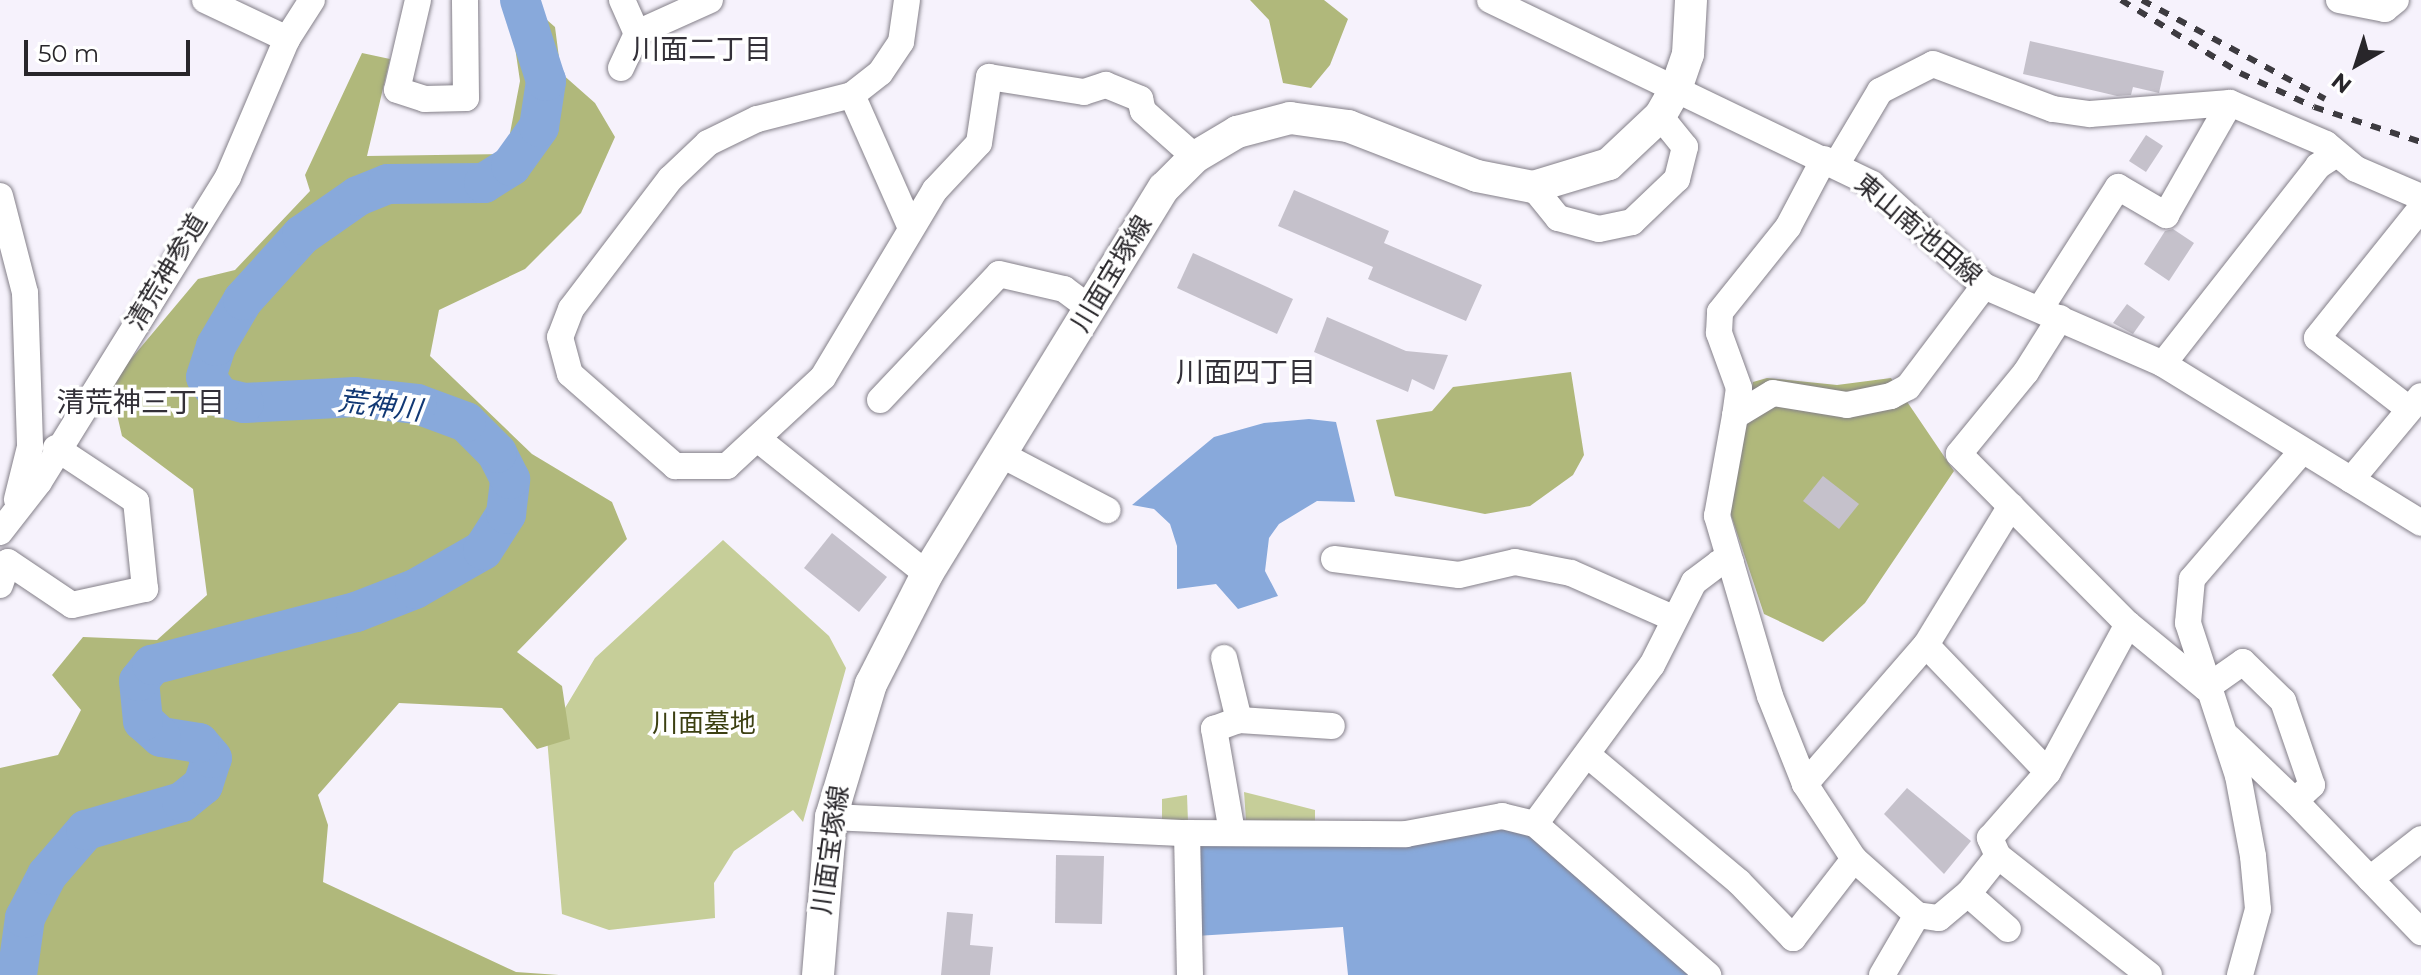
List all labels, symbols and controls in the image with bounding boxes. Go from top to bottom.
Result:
scale bar [28,24,194,74]
north arrow [2317,24,2397,104]
district label: 川面二丁目 [632,32,772,66]
text: 50 m [38,39,99,68]
text: N [2326,67,2357,99]
street label: 東山南池田線 [1848,168,1988,292]
street label: 清荒神参道 [120,208,214,336]
street label: 川面宝塚線 [1065,210,1159,338]
district label: 川面四丁目 [1176,355,1316,389]
water label: 荒神川 [336,383,424,427]
district label: 清荒神三丁目 [57,385,225,419]
park label: 川面墓地 [652,708,756,740]
street label: 川面宝塚線 [807,783,855,917]

